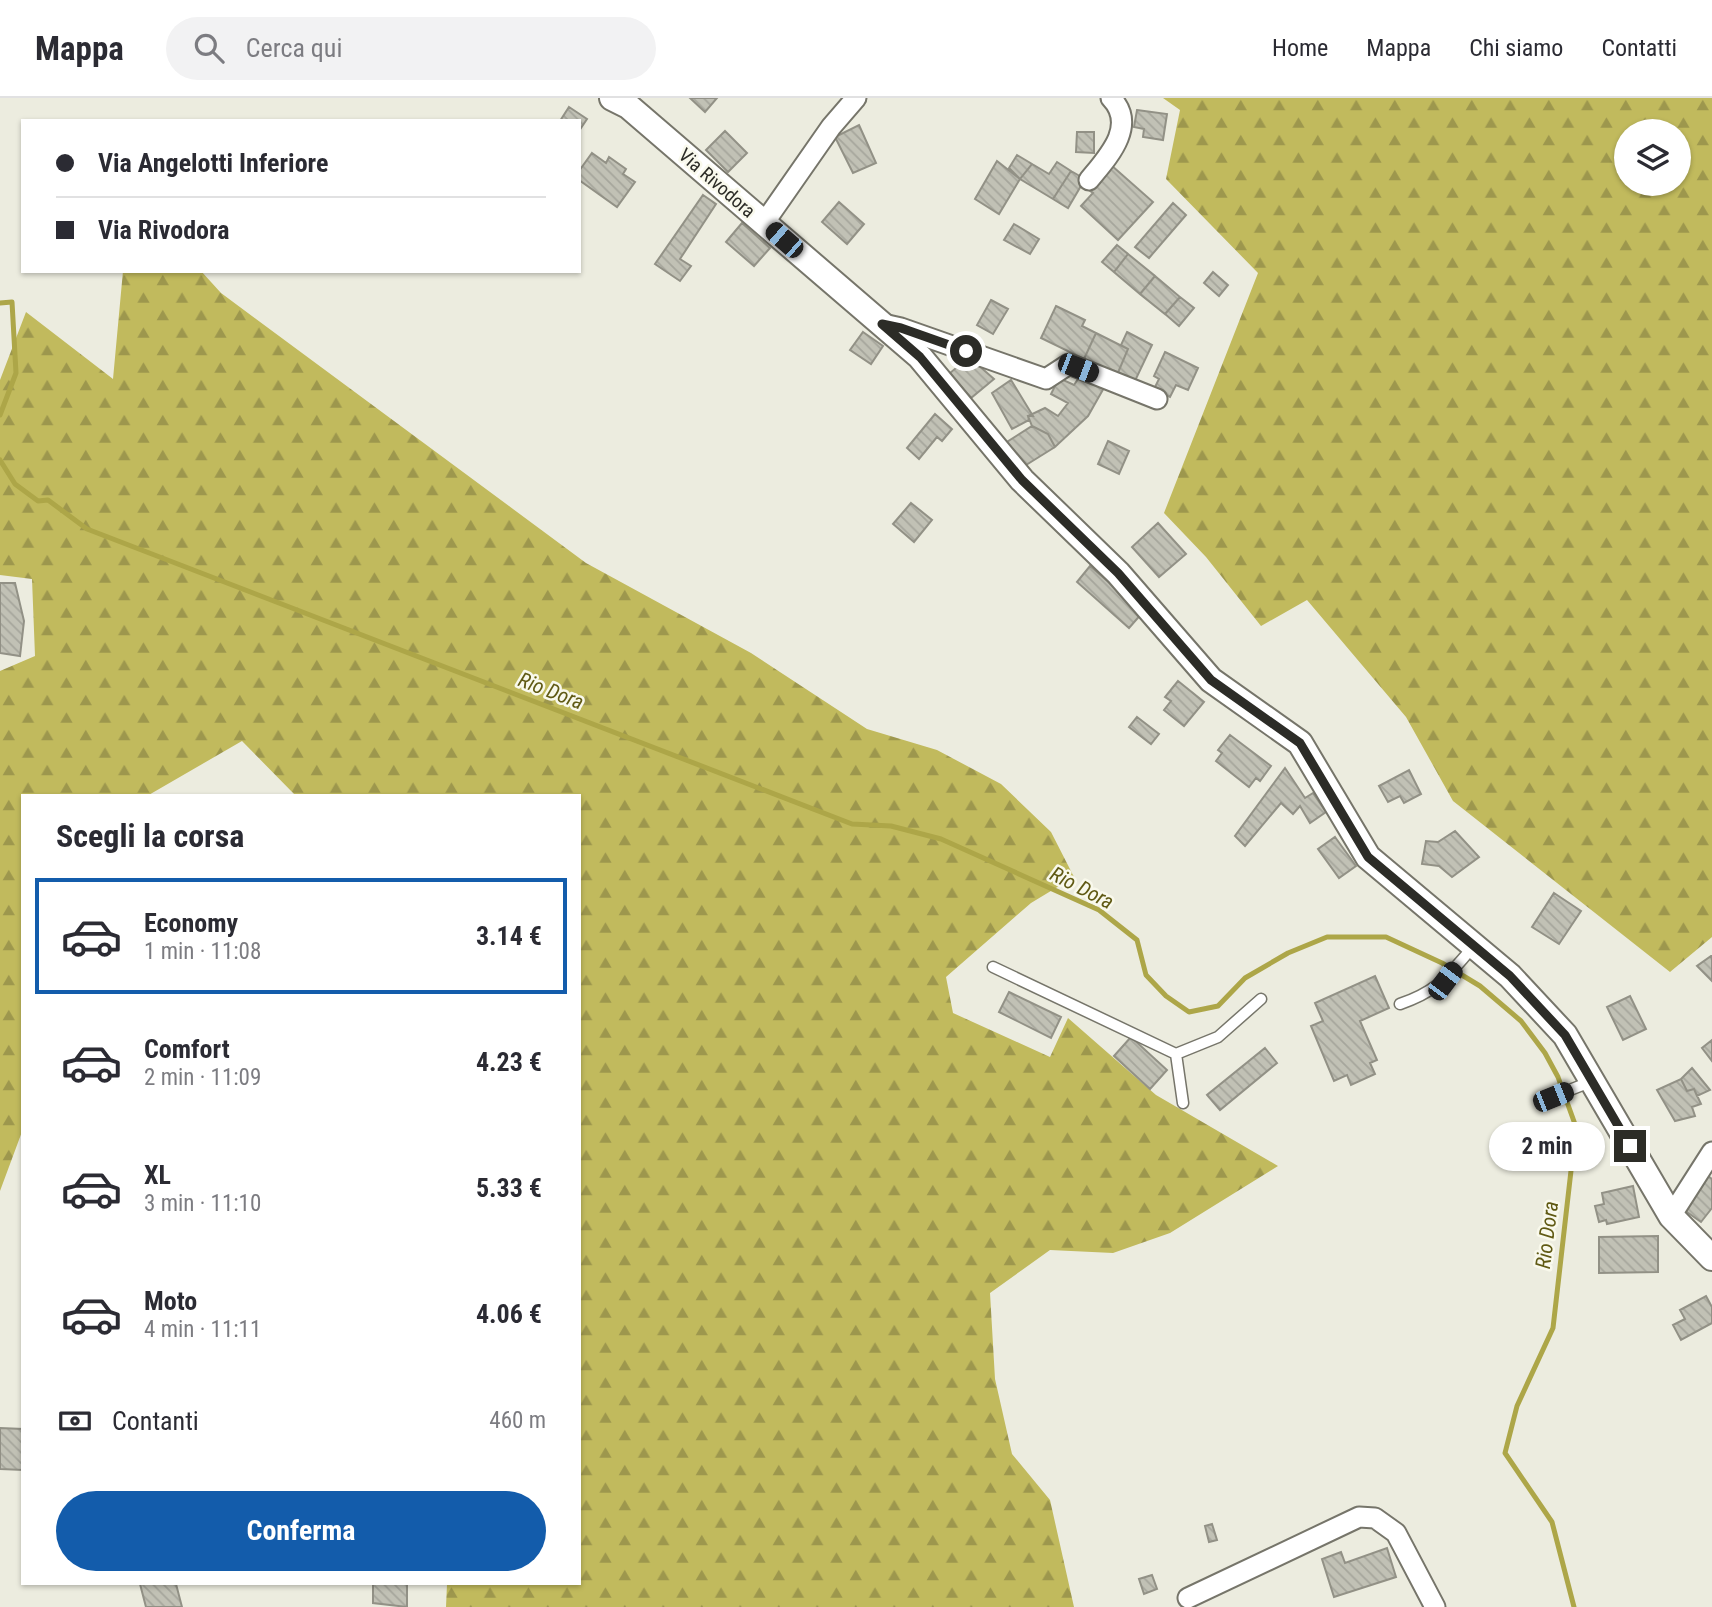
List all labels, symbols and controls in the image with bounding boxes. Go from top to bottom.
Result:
search box [166,17,656,80]
text: Mappa [35,29,124,68]
icon: search [190,29,228,67]
text: Cerca qui [246,33,342,63]
text: Home [1272,34,1328,62]
text: Mappa [1366,34,1431,62]
text: Chi siamo [1469,34,1563,62]
text: Contatti [1601,34,1677,62]
map controls [1614,119,1691,196]
button: layers [1614,119,1691,196]
street label: Via Rivodora [674,144,760,222]
text: Via Angelotti Inferiore [98,148,328,178]
text: Via Rivodora [98,215,229,245]
car [762,218,807,262]
route start [950,335,982,367]
car [1055,351,1102,385]
water label: Rio Dora [515,668,587,714]
text: Scegli la corsa [56,817,244,855]
water label: Rio Dora [1046,862,1118,914]
icon: car [60,905,123,968]
text: Economy [144,908,238,938]
text: 3.14 € [476,921,542,951]
text: 1 min · 11:08 [144,938,261,965]
car [1424,958,1467,1004]
icon: car [60,1031,123,1094]
text: Comfort [144,1034,230,1064]
text: 4.23 € [476,1047,542,1077]
text: 2 min · 11:09 [144,1064,261,1091]
car [1530,1079,1577,1115]
callout: 2 min [1490,1122,1606,1170]
route end [1614,1130,1646,1162]
text: 2 min [1521,1133,1573,1160]
icon: car [60,1157,123,1220]
text: XL [144,1160,171,1190]
text: 5.33 € [476,1173,542,1203]
text: 3 min · 11:10 [144,1190,261,1217]
water label: Rio Dora [1531,1200,1563,1270]
icon: car [60,1283,123,1346]
text: Moto [144,1286,197,1316]
text: 4.06 € [476,1299,542,1329]
text: 4 min · 11:11 [144,1316,261,1343]
icon: cash [56,1402,94,1440]
text: Contanti [112,1406,199,1436]
text: 460 m [489,1407,546,1434]
button: Conferma [56,1491,546,1571]

